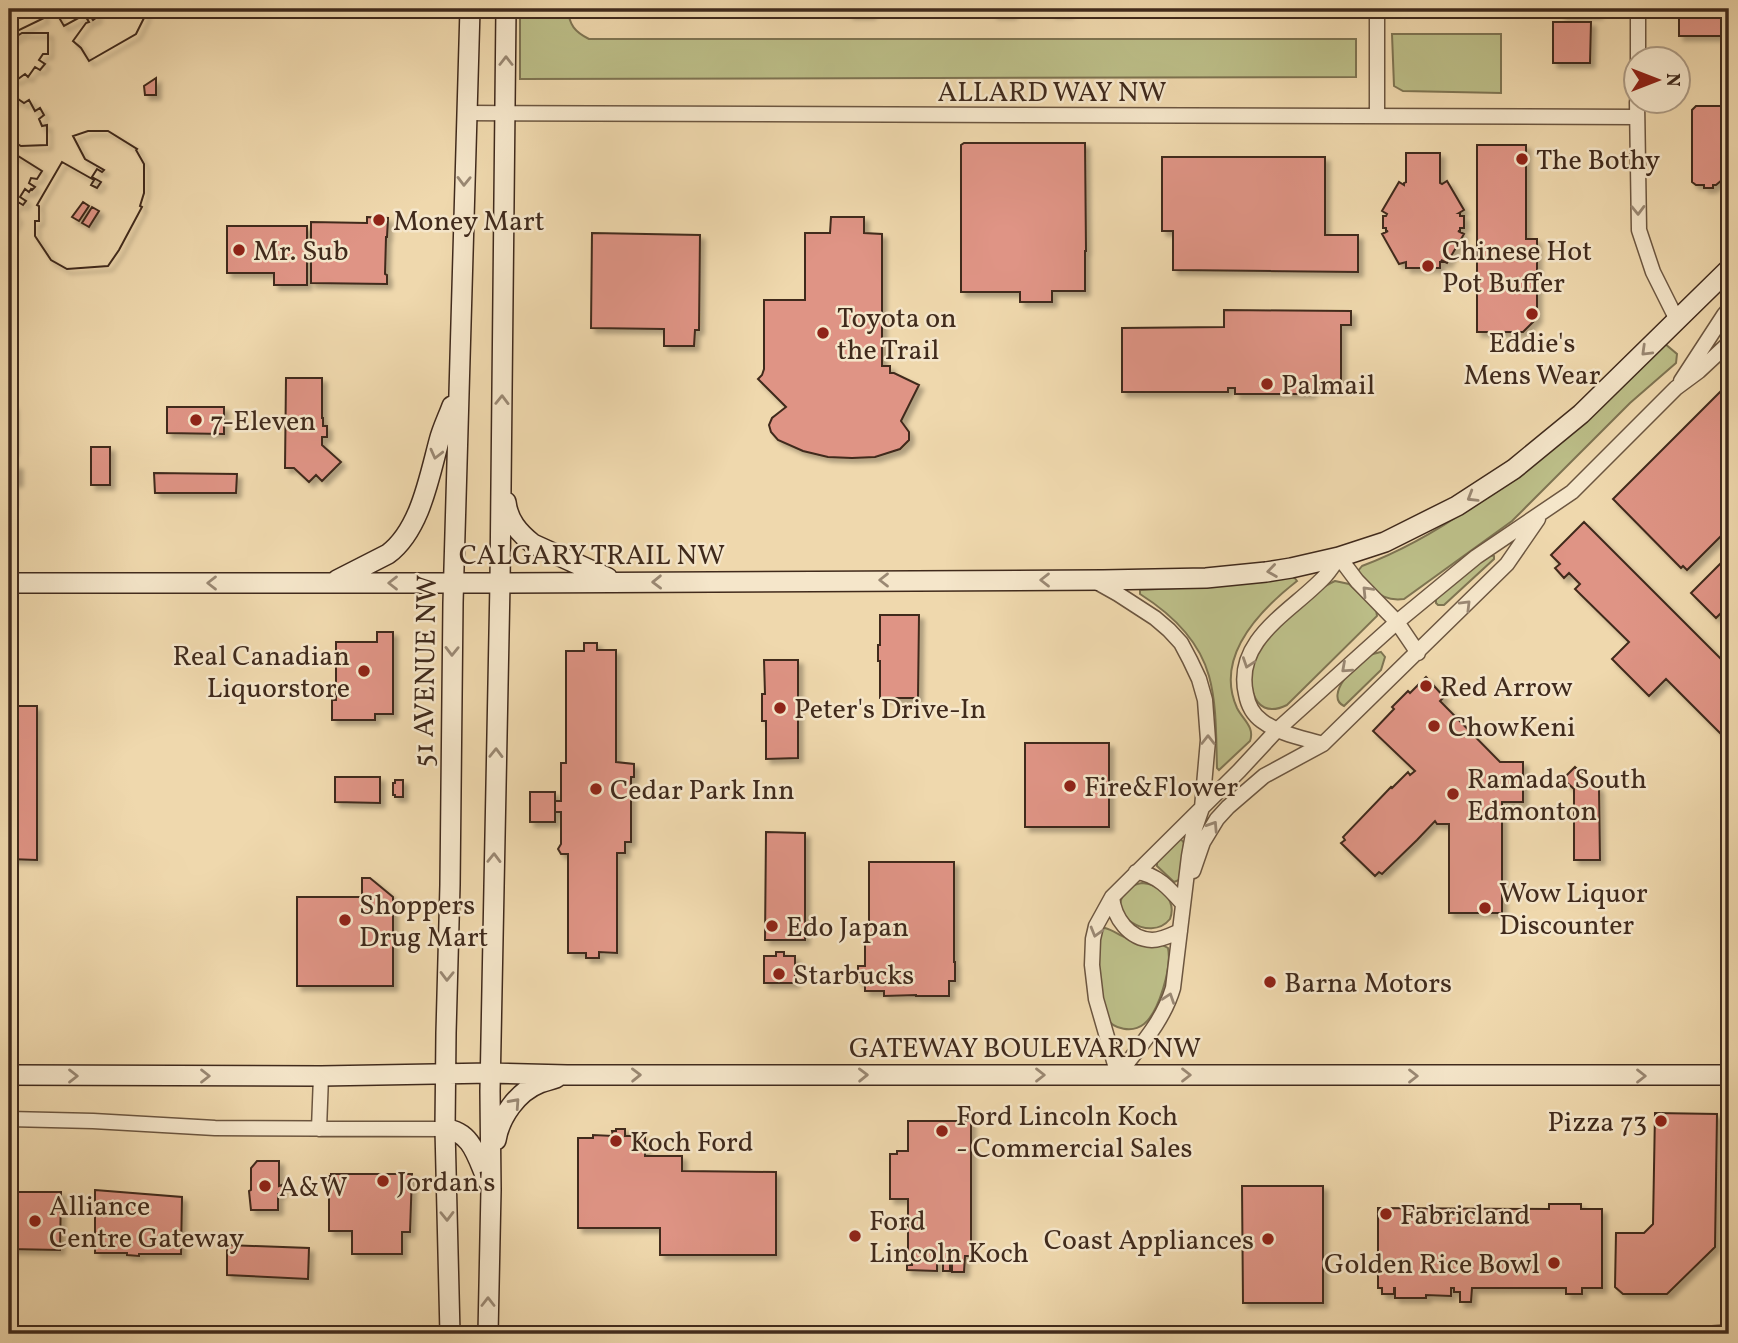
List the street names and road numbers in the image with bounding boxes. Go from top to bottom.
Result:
street label: ALLARD WAY NW [937,74,1167,113]
street label: CALGARY TRAIL NW [459,537,725,576]
street label: 51 AVENUE NW [405,574,448,768]
street label: GATEWAY BOULEVARD NW [849,1030,1201,1069]

